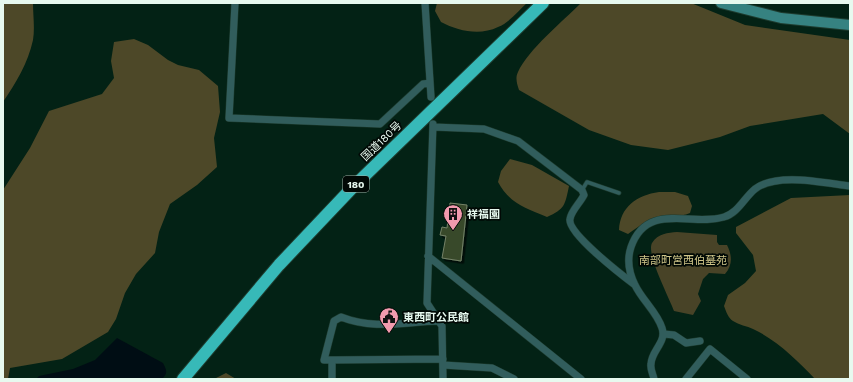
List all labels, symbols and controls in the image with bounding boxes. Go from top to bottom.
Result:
street label: 国道180号 [359,119,404,164]
road number: 180 [343,176,369,192]
building icon: 祥福園 [442,203,464,231]
place label: 祥福園 [467,208,500,221]
park label: 南部町営西伯墓苑 [639,254,727,267]
public building icon: 東西町公民館 [378,306,400,334]
place label: 東西町公民館 [403,311,469,324]

